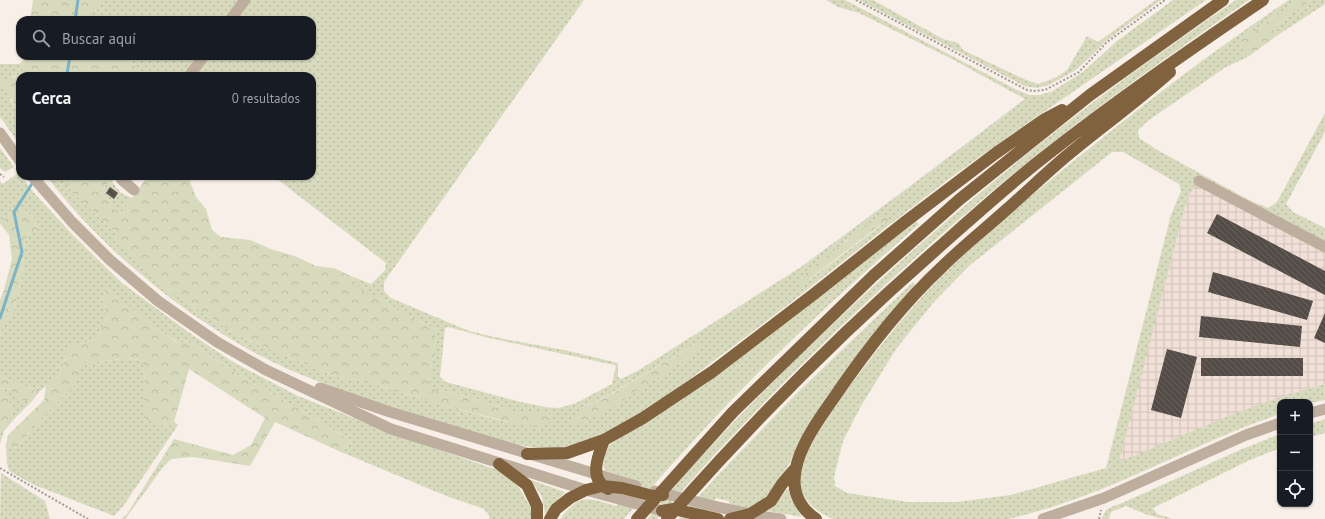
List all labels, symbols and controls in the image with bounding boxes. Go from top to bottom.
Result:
search box [16,16,316,60]
icon: search [30,27,52,49]
text: Buscar aquí [62,29,136,48]
text: Cerca [32,87,71,109]
text: 0 resultados [232,90,300,107]
map controls [1277,399,1313,507]
button: + [1277,399,1313,435]
button: − [1277,435,1313,471]
button: locate [1277,471,1313,507]

